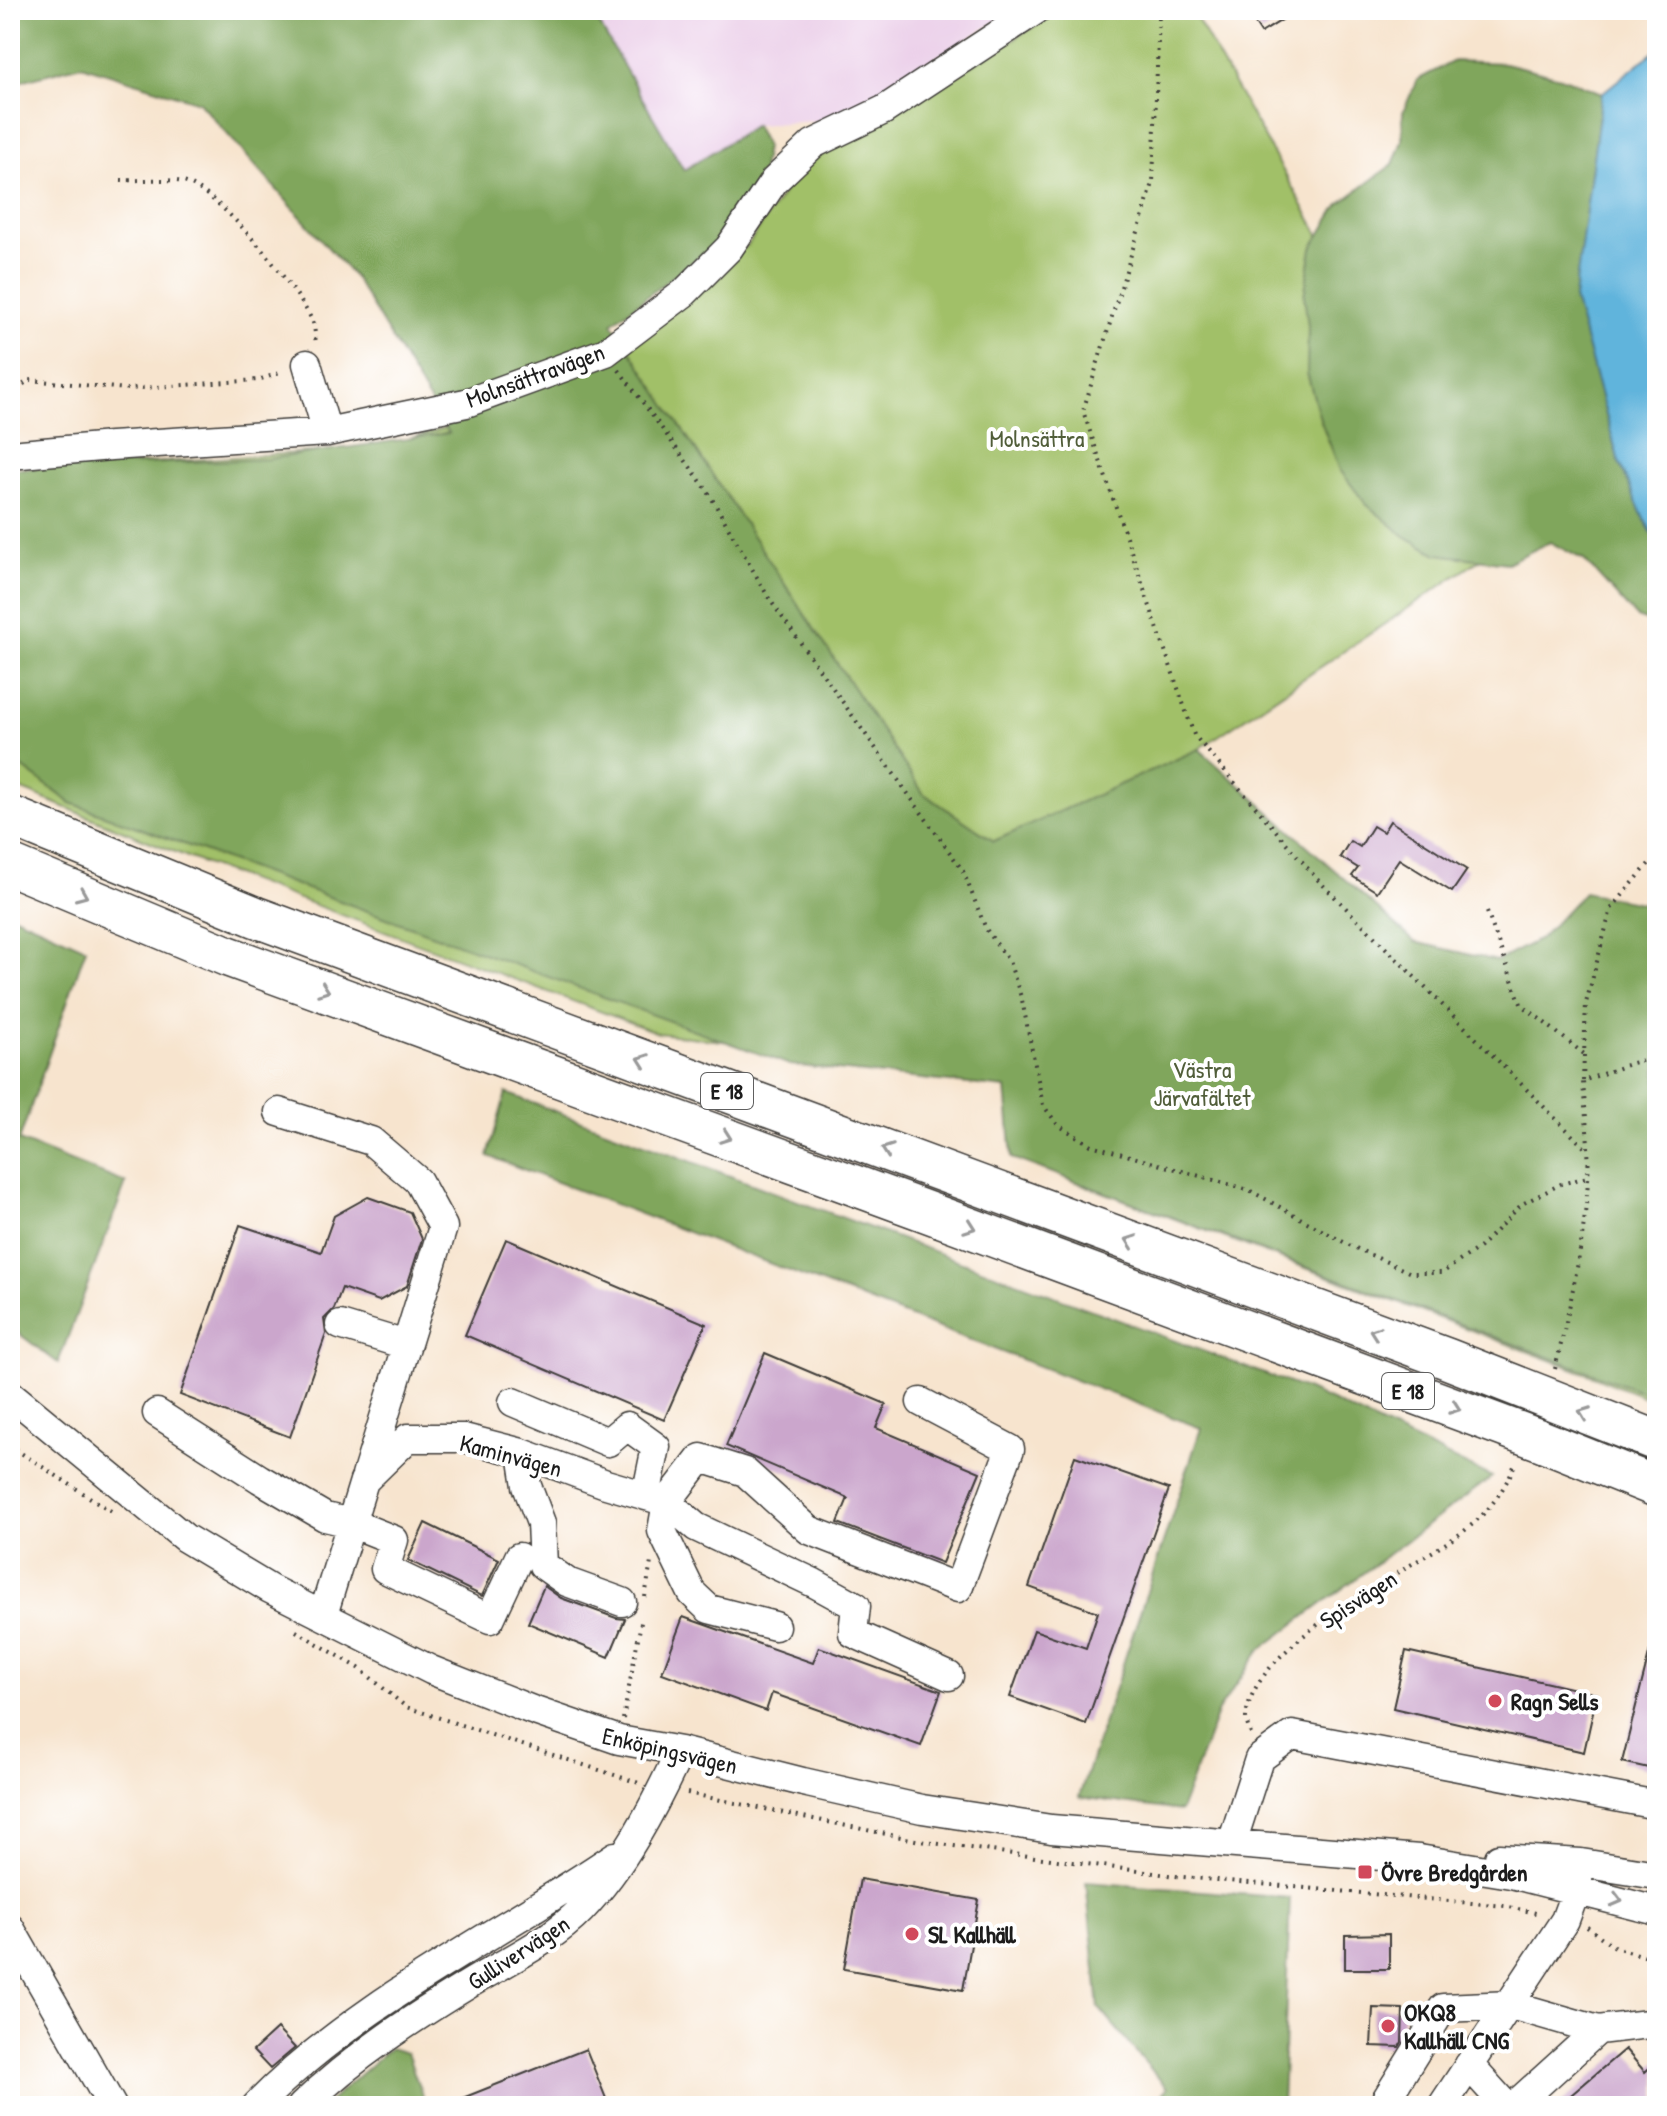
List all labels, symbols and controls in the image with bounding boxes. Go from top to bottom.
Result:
street label: Molnsättravägen [461,335,609,415]
park label: Molnsättra [990,422,1085,454]
one-way arrow [74,886,88,902]
one-way arrow [316,981,330,997]
one-way arrow [637,1053,651,1070]
park label: Västra Järvafältet [1153,1053,1251,1113]
road number: E 18 [701,1073,753,1109]
one-way arrow [718,1127,732,1144]
one-way arrow [881,1144,895,1160]
one-way arrow [962,1218,976,1234]
one-way arrow [1125,1234,1139,1251]
one-way arrow [1368,1325,1382,1342]
road number: E 18 [1382,1373,1434,1409]
one-way arrow [1447,1398,1461,1415]
one-way arrow [1578,1406,1592,1422]
street label: Kaminvägen [456,1426,566,1484]
street label: Spisvägen [1313,1562,1403,1636]
place label: Ragn Sells [1511,1685,1599,1718]
marker: Ragn Sells [1486,1692,1504,1710]
street label: Enköpingsvägen [599,1719,741,1781]
place label: Övre Bredgården [1381,1856,1528,1889]
marker: Övre Bredgården [1356,1863,1374,1881]
one-way arrow [1609,1890,1623,1907]
street label: Gullivervägen [461,1907,575,1997]
place label: SL Kallhäll [928,1918,1016,1950]
marker: SL Kallhäll [903,1925,921,1943]
place label: OKQ8 Kallhäll CNG [1404,1996,1510,2056]
marker: OKQ8 Kallhäll CNG [1379,2017,1397,2035]

